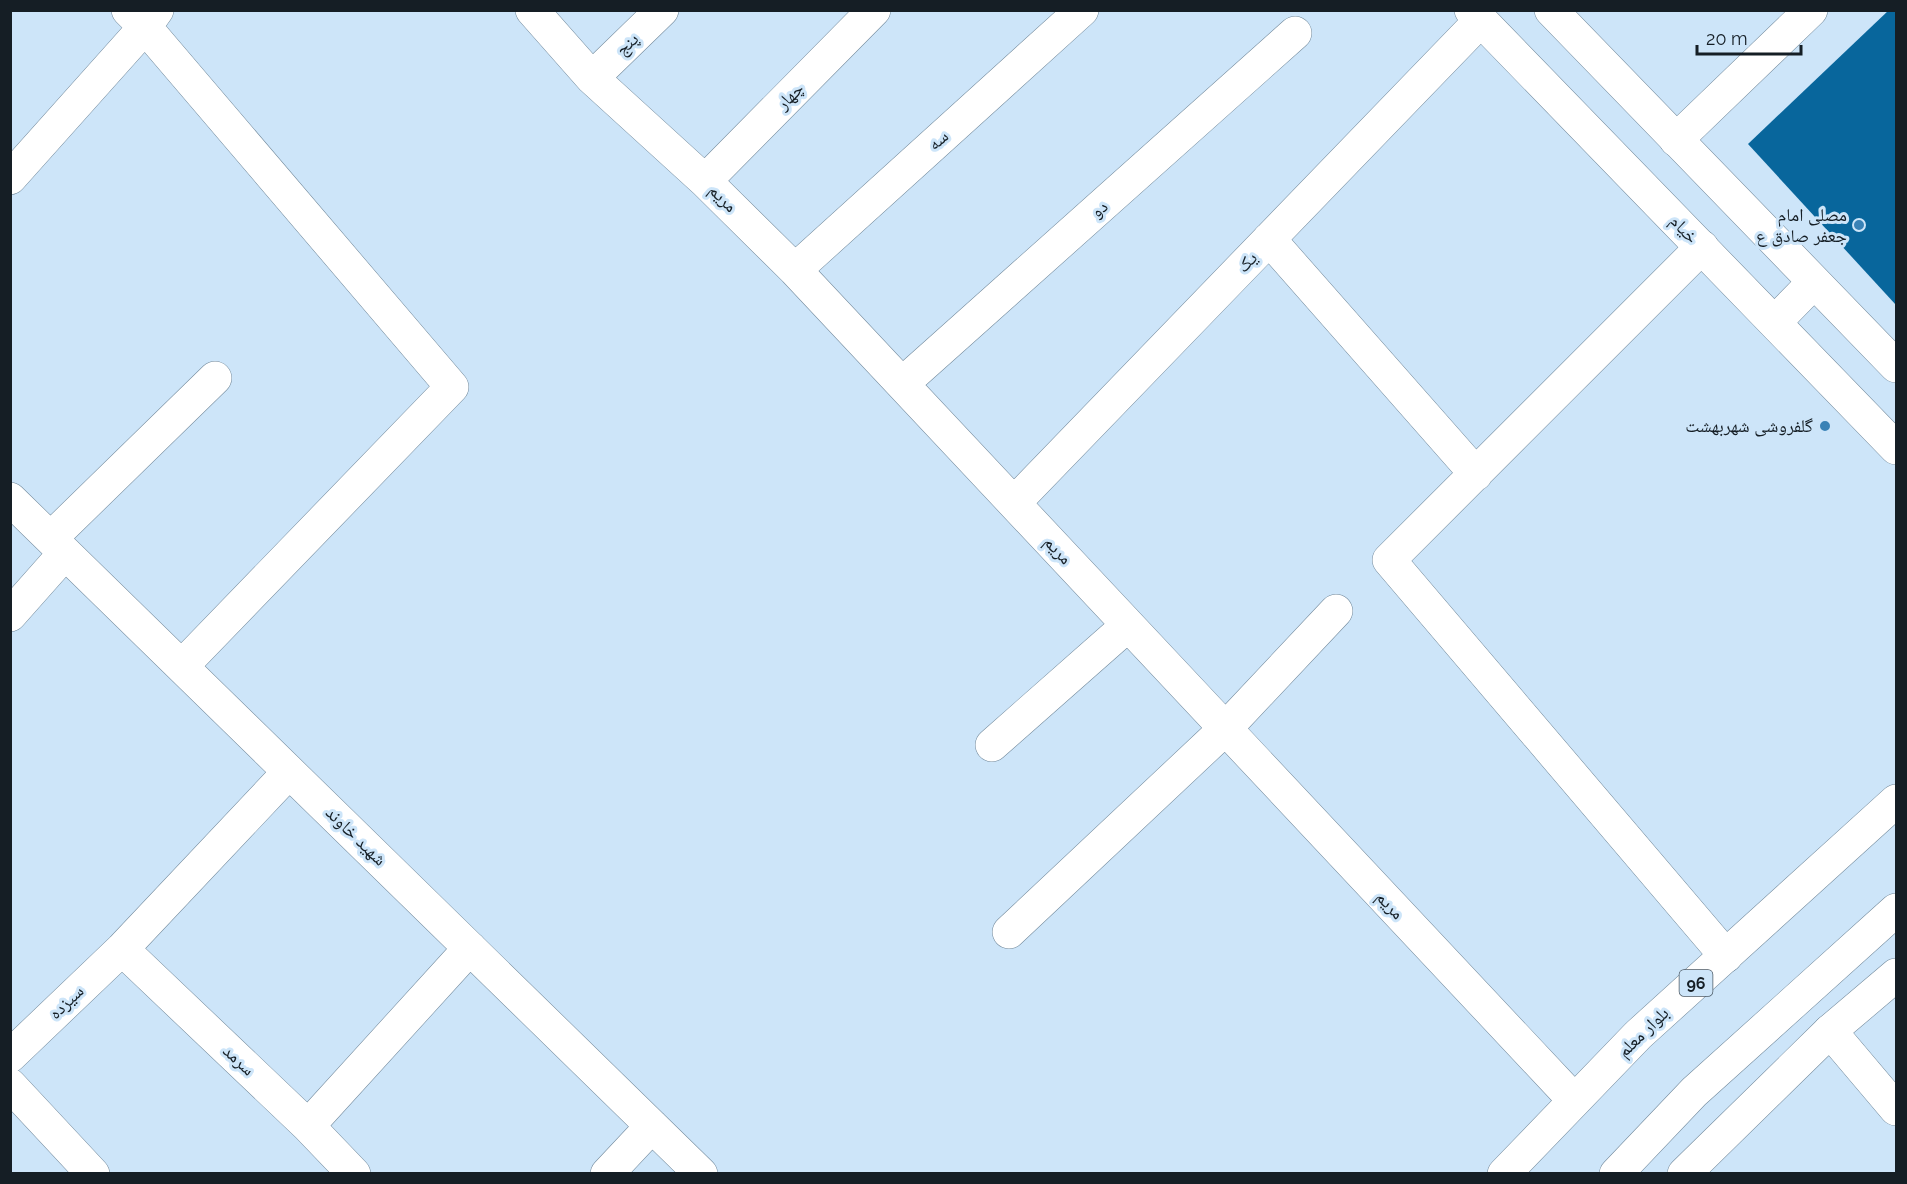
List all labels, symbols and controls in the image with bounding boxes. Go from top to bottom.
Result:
scale bar [1697,18,1800,56]
street label: پنج [611,28,644,61]
text: 20 m [1706,28,1748,49]
street label: چهار [771,78,808,115]
street label: سه [923,125,952,154]
street label: مریم [703,179,742,218]
street label: دو [1086,196,1112,222]
place label: مصلی امام جعفر صادق ع [1756,204,1847,247]
street label: خیام [1664,210,1703,249]
marker: مصلی امام جعفر صادق ع [1852,218,1866,232]
street label: یک [1232,247,1261,276]
place label: گلفروشی شهربهشت [1685,415,1814,437]
marker: گلفروشی شهربهشت [1818,419,1832,433]
street label: مریم [1039,531,1077,570]
street label: شهید خاوند [321,802,391,870]
street label: مریم [1371,886,1409,925]
road number: 96 [1680,970,1712,996]
street label: سیزده [44,980,88,1023]
street label: بلوار معلم [1613,1002,1674,1063]
street label: سرمد [219,1040,260,1080]

